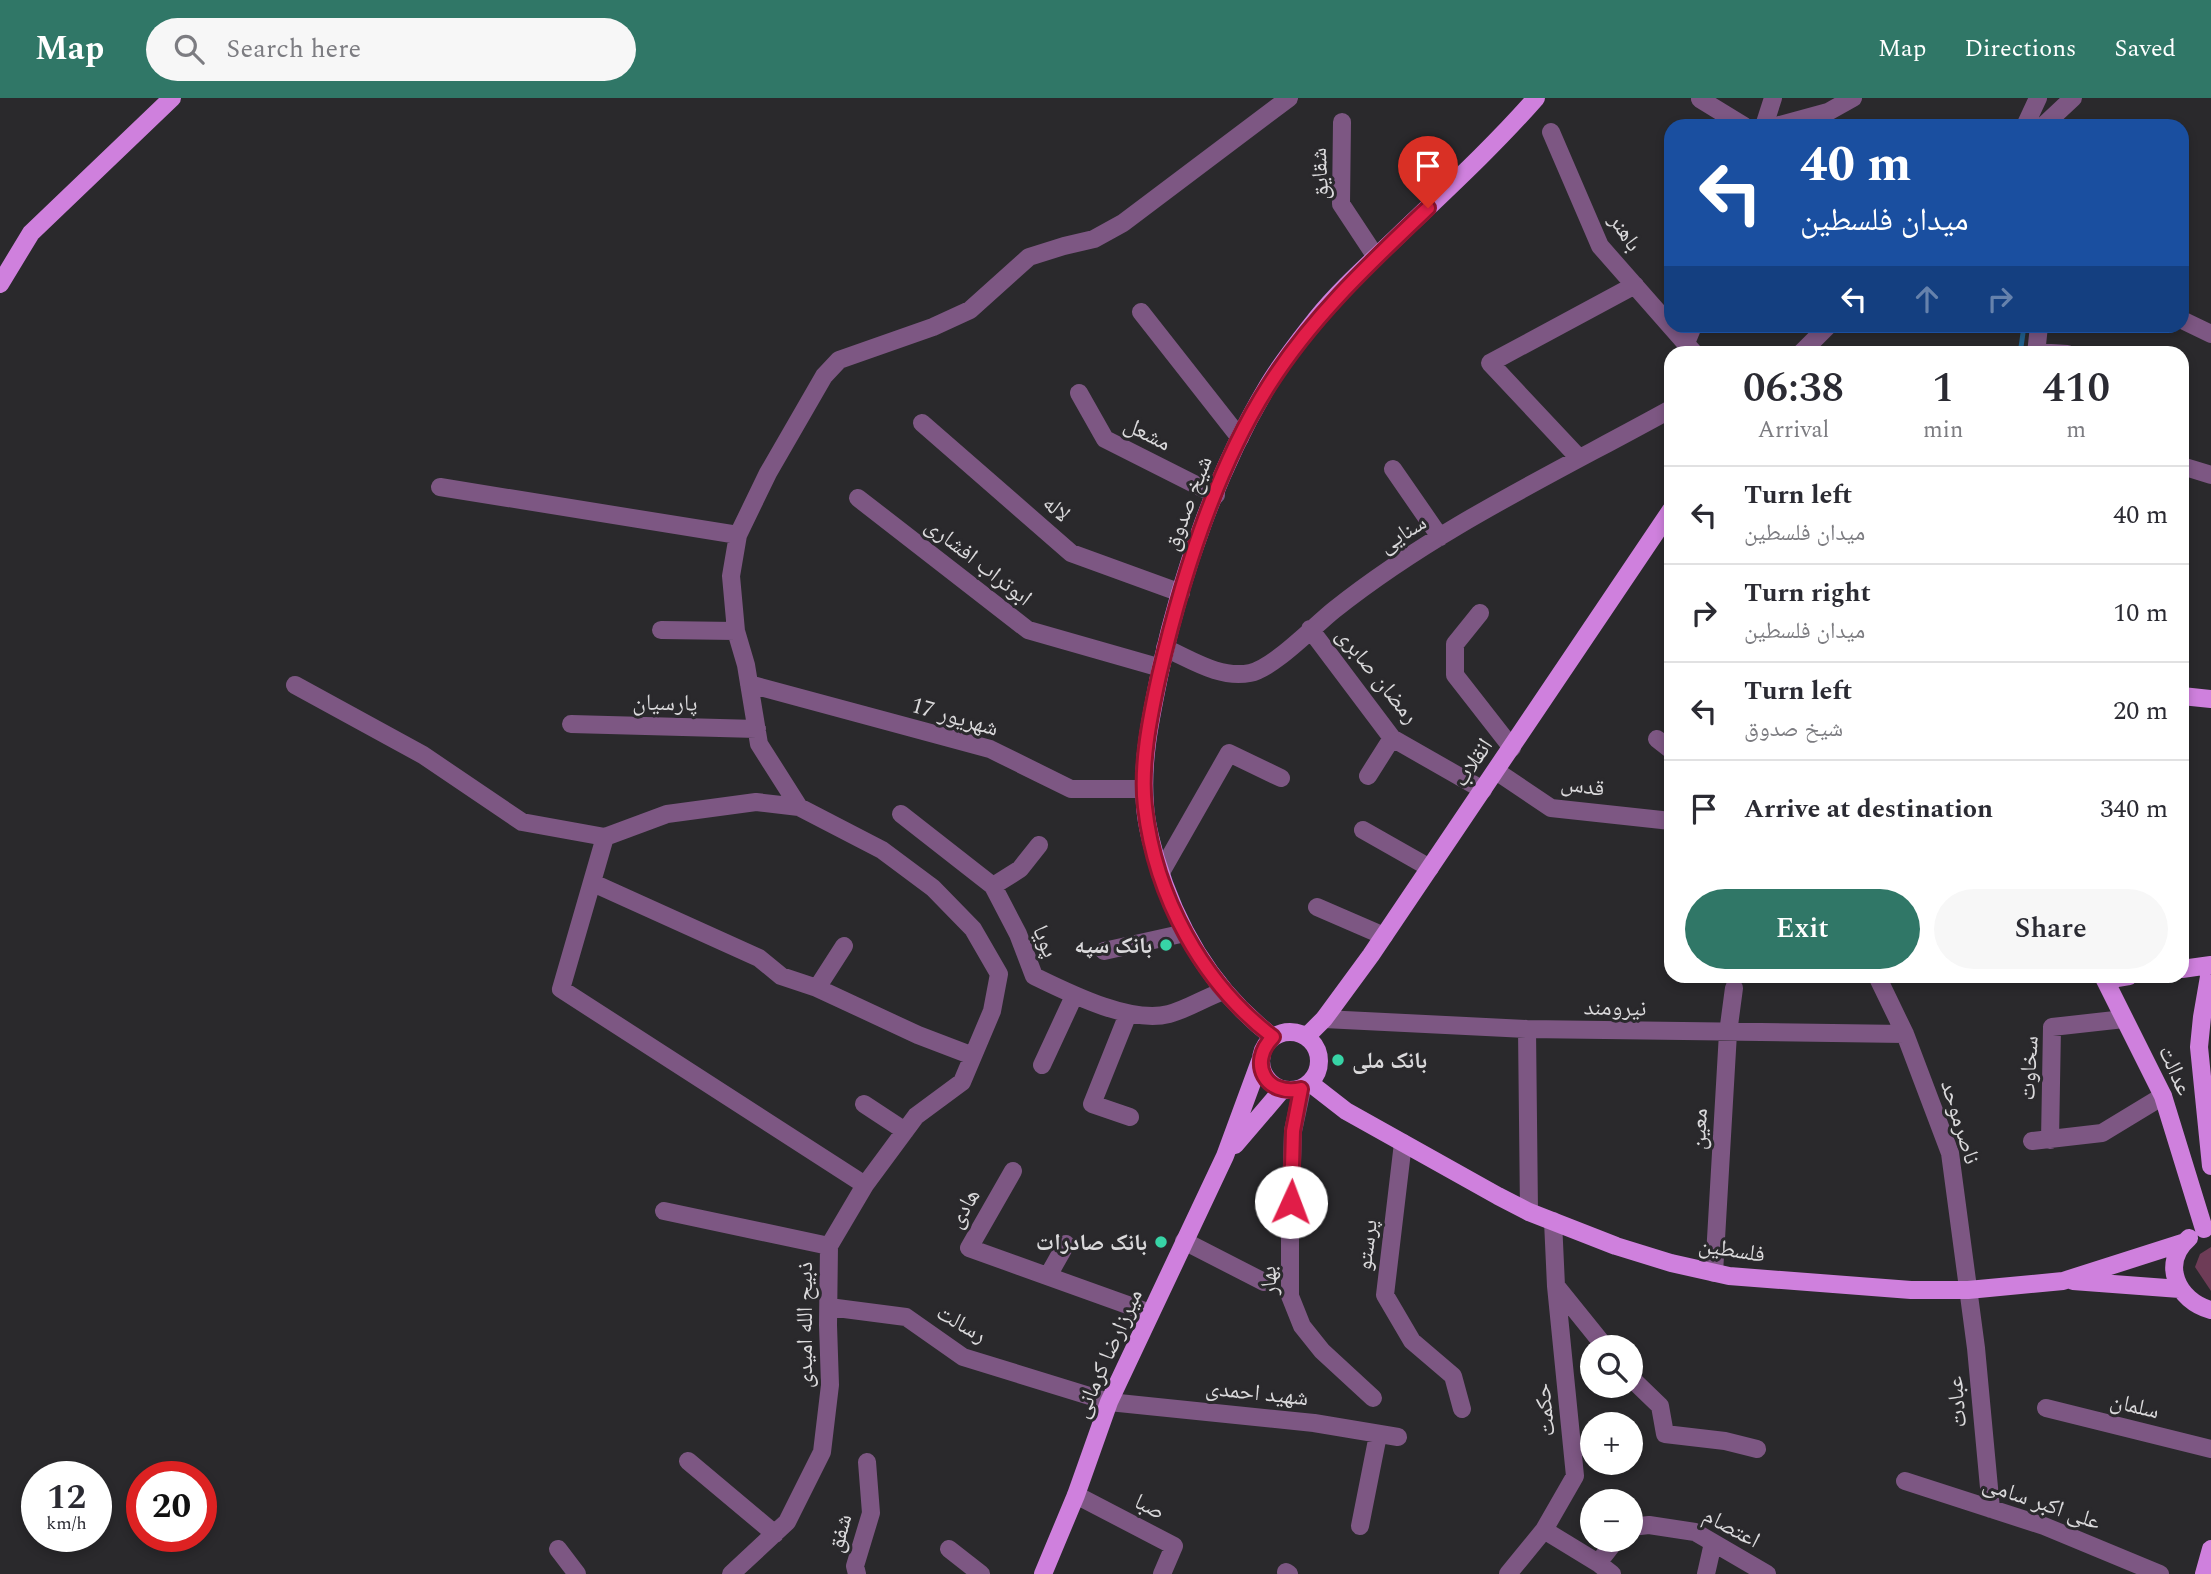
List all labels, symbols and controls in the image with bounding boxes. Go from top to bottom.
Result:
search box [146,18,636,81]
text: Map [35,24,104,74]
text: Search here [226,29,361,69]
icon: search [170,30,208,68]
text: Map [1878,31,1926,67]
text: Directions [1964,31,2076,67]
text: Saved [2114,31,2176,67]
text: 40 m [1800,128,1911,203]
pin [1398,136,1458,208]
street label: شقایق [1302,147,1339,201]
icon: arrive [1409,147,1447,185]
icon: left [1685,147,1776,238]
text: میدان فلسطین [1800,196,1969,245]
street label: باهنر [1599,206,1650,259]
icon: left [1835,280,1873,318]
icon: ahead [1908,280,1946,318]
icon: right [1981,280,2019,318]
text: 06:38 [1743,357,1844,420]
text: 1 [1932,357,1954,420]
text: 410 [2042,357,2110,420]
street label: مشعل [1118,408,1177,461]
text: Arrival [1758,413,1829,448]
text: min [1923,413,1963,448]
text: m [2066,413,2086,448]
street label: شیخ صدوق [1154,451,1222,556]
text: Turn left [1744,475,1852,515]
street label: لاله [1034,487,1078,531]
text: 40 m [2113,495,2168,535]
icon: left [1685,496,1723,534]
street label: سنایی [1372,506,1434,563]
street label: ابوتراب افشاری [917,509,1039,615]
text: میدان فلسطین [1744,516,1865,551]
text: Turn right [1744,573,1871,613]
text: 10 m [2113,593,2168,633]
icon: right [1685,594,1723,632]
text: میدان فلسطین [1744,614,1865,649]
street label: رمضان صابری [1327,620,1427,732]
text: Turn left [1744,671,1852,711]
street label: پارسیان [632,685,698,722]
street label: 17 شهریور [907,688,1002,747]
text: 20 m [2113,691,2168,731]
icon: left [1685,692,1723,730]
text: شیخ صدوق [1744,712,1843,747]
street label: انقلاب [1444,731,1502,794]
street label: قدس [1558,766,1607,807]
text: Arrive at destination [1744,789,1993,829]
text: 340 m [2100,789,2168,829]
icon: arrive [1685,790,1723,828]
button: Exit [1685,889,1920,969]
button: Share [1934,889,2168,969]
street label: پویا [1022,920,1067,963]
place label: بانک سپه [1074,929,1152,964]
marker: بانک سپه [1158,937,1174,953]
street label: نیرومند [1583,990,1647,1027]
street label: سخاوت [2010,1035,2049,1101]
street label: عدالت [2148,1040,2201,1102]
place label: بانک ملی [1352,1044,1427,1079]
marker: بانک ملی [1330,1052,1346,1068]
street label: ناصرموحد [1930,1076,1989,1169]
street label: معین [1681,1107,1718,1151]
position arrow [1254,1165,1328,1239]
street label: هادی [939,1182,990,1235]
street label: پرستو [1347,1218,1388,1273]
place label: بانک صادرات [1036,1226,1147,1261]
street label: فلسطین [1696,1228,1767,1273]
marker: بانک صادرات [1153,1234,1169,1250]
street label: ذبیح الله امیدی [788,1262,823,1388]
street label: بهار [1251,1265,1288,1298]
street label: میرزارضا کرمانی [1064,1283,1152,1424]
street label: رسالت [929,1296,993,1353]
map controls [1580,1335,1643,1552]
button: search [1580,1335,1643,1398]
street label: شهید احمدی [1204,1371,1310,1416]
street label: عبادت [1938,1374,1977,1429]
street label: حکمت [1525,1381,1566,1438]
street label: سلمان [2106,1383,2163,1429]
button: + [1580,1412,1643,1475]
speed limit sign: 20 [126,1461,217,1552]
street label: علی اکبر سامی [1978,1467,2106,1540]
text: 12 [47,1471,86,1524]
street label: صبا [1128,1485,1171,1530]
button: − [1580,1489,1643,1552]
street label: اعتصام [1696,1499,1766,1558]
text: km/h [46,1510,87,1537]
street label: شفق [819,1510,862,1557]

